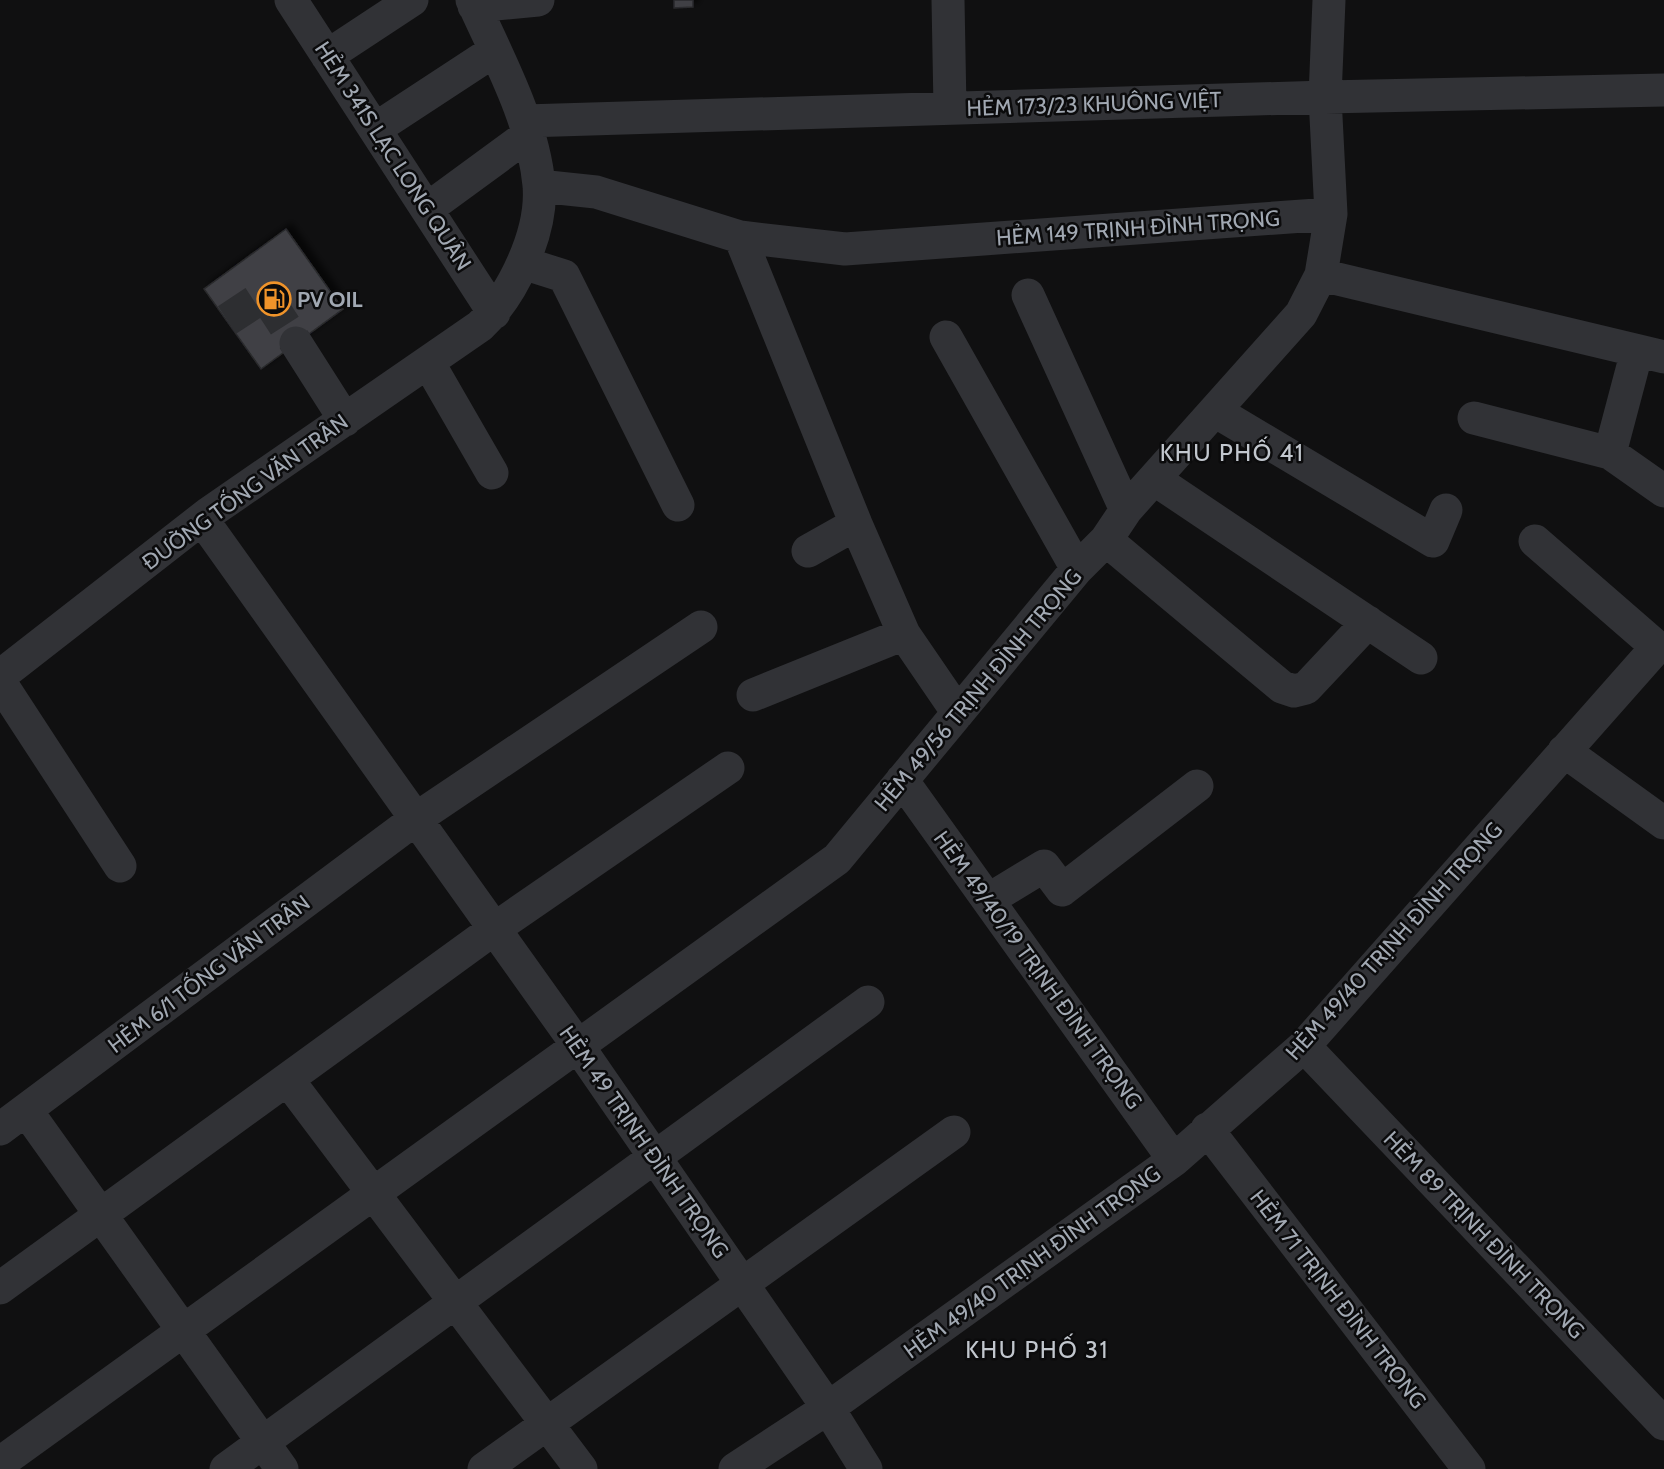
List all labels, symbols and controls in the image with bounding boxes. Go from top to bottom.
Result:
street label: HẺM 341S LẠC LONG QUÂN [309,37,477,275]
street label: HẺM 173/23 KHUÔNG VIỆT [966,86,1222,122]
street label: HẺM 149 TRỊNH ĐÌNH TRỌNG [995,205,1281,251]
fuel station icon: PV OIL [256,281,292,317]
place label: PV OIL [297,286,363,313]
street label: ĐƯỜNG TỐNG VĂN TRÂN [136,407,353,576]
district label: KHU PHỐ 41 [1160,436,1304,467]
street label: HẺM 49/56 TRỊNH ĐÌNH TRỌNG [869,563,1087,817]
street label: HẺM 49/40 TRỊNH ĐÌNH TRỌNG [1280,817,1508,1065]
street label: HẺM 49/40/19 TRỊNH ĐÌNH TRỌNG [928,826,1148,1114]
street label: HẺM 6/1 TỐNG VĂN TRÂN [101,888,315,1059]
street label: HẺM 49 TRỊNH ĐÌNH TRỌNG [553,1021,735,1263]
street label: HẺM 89 TRỊNH ĐÌNH TRỌNG [1378,1126,1590,1344]
street label: HẺM 49/40 TRỊNH ĐÌNH TRỌNG [898,1160,1166,1364]
street label: HẺM 71 TRỊNH ĐÌNH TRỌNG [1244,1184,1432,1414]
district label: KHU PHỐ 31 [965,1333,1109,1364]

